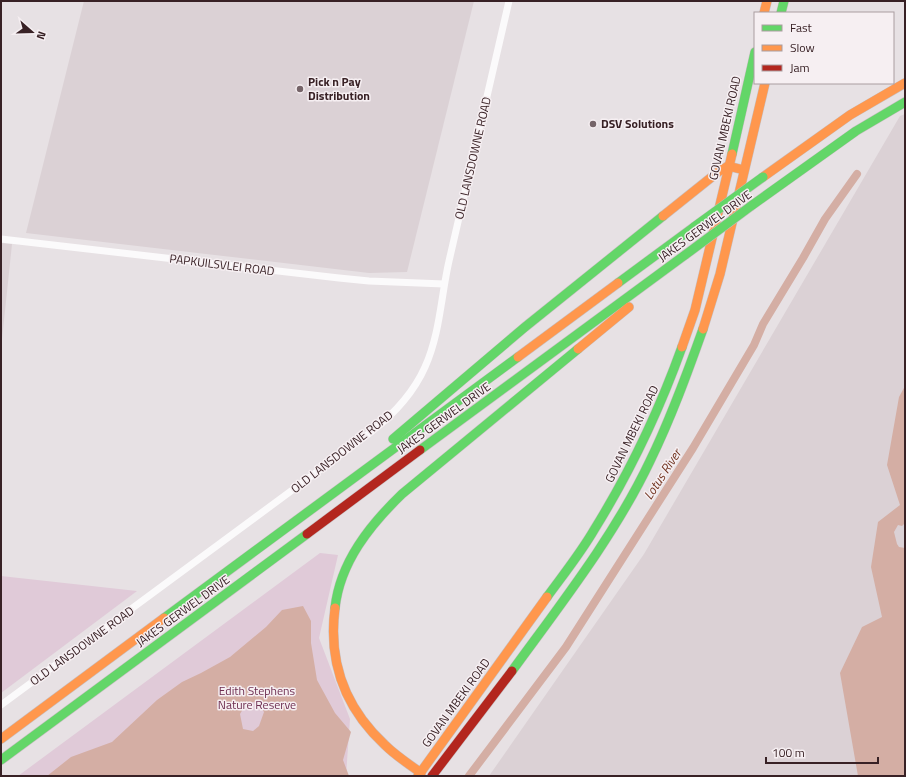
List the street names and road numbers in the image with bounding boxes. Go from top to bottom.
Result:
street label: GOVAN MBEKI ROAD [703,74,746,182]
street label: OLD LANSDOWNE ROAD [449,94,496,221]
street label: JAKES GERWEL DRIVE [654,185,756,266]
street label: PAPKUILSVLEI ROAD [168,249,276,280]
street label: JAKES GERWEL DRIVE [393,377,495,458]
street label: GOVAN MBEKI ROAD [600,382,664,486]
street label: OLD LANSDOWNE ROAD [286,405,397,498]
street label: JAKES GERWEL DRIVE [132,570,234,651]
street label: OLD LANSDOWNE ROAD [25,601,138,690]
street label: GOVAN MBEKI ROAD [417,654,495,751]

